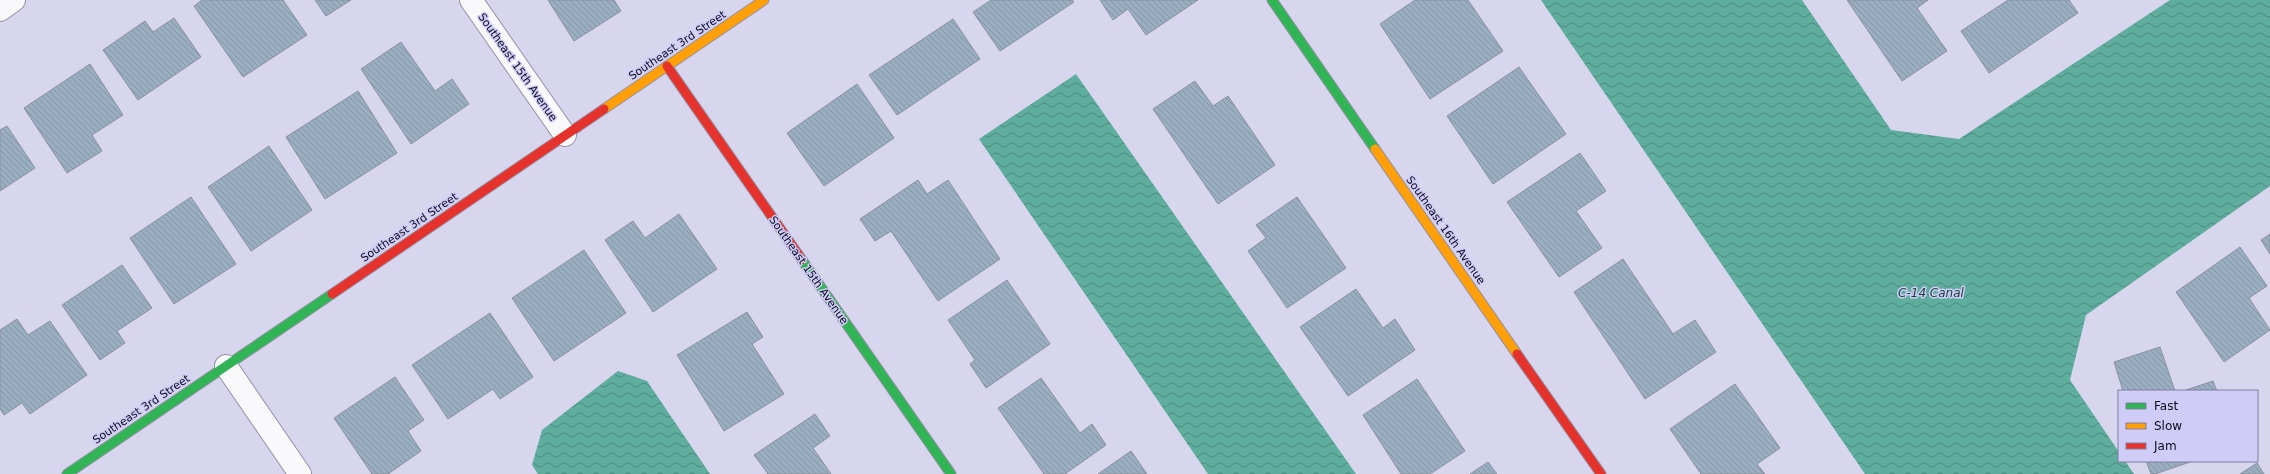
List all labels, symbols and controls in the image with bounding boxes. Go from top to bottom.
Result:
street label: Southeast 3rd Street [626,8,729,83]
street label: Southeast 15th Avenue [475,11,560,124]
street label: Southeast 16th Avenue [1403,174,1488,287]
street label: Southeast 3rd Street [358,190,461,265]
street label: Southeast 15th Avenue [766,214,851,327]
water label: C-14 Canal [1898,286,1965,300]
street label: Southeast 3rd Street [90,372,193,447]
legend [2118,390,2258,462]
text: Fast [2154,399,2178,413]
text: Slow [2154,419,2182,433]
text: Jam [2153,439,2177,453]

